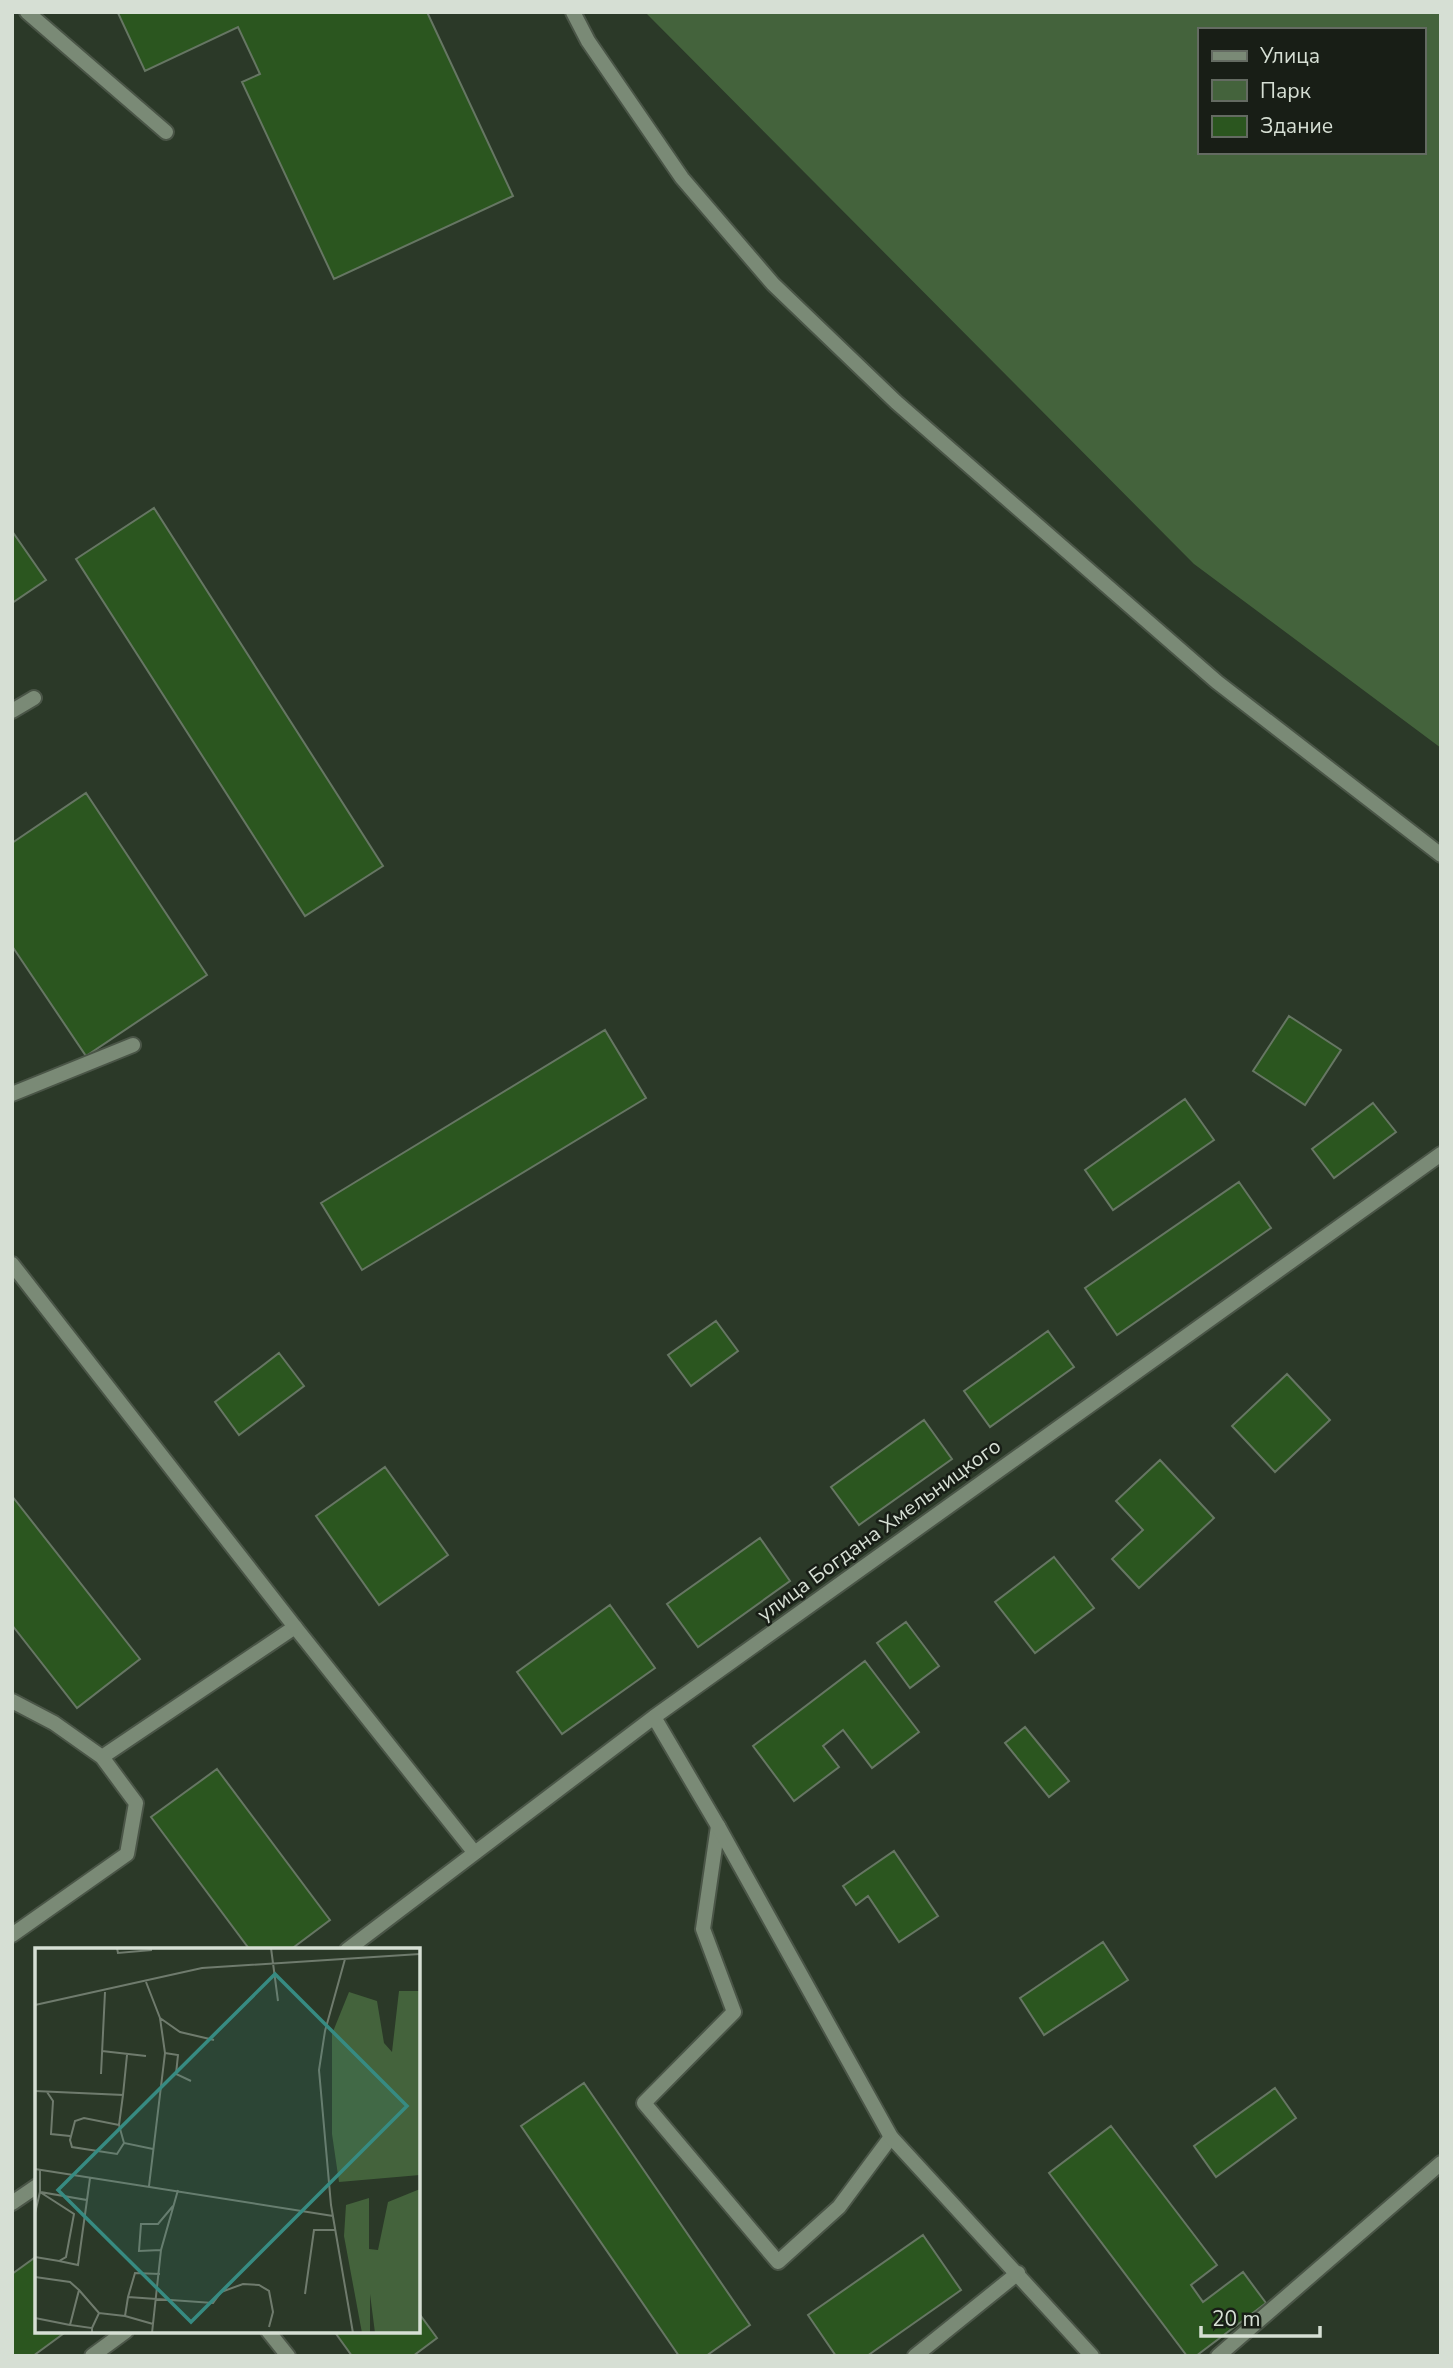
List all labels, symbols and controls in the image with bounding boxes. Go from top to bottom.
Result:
legend [1198,28,1425,154]
text: Улица [1259,42,1320,70]
text: Парк [1260,77,1312,105]
text: Здание [1260,112,1333,140]
street label: улица Богдана Хмельницкого [751,1432,1007,1628]
inset map [35,1948,420,2333]
scale bar [1201,2294,1320,2338]
text: 20 m [1212,2305,1261,2333]

